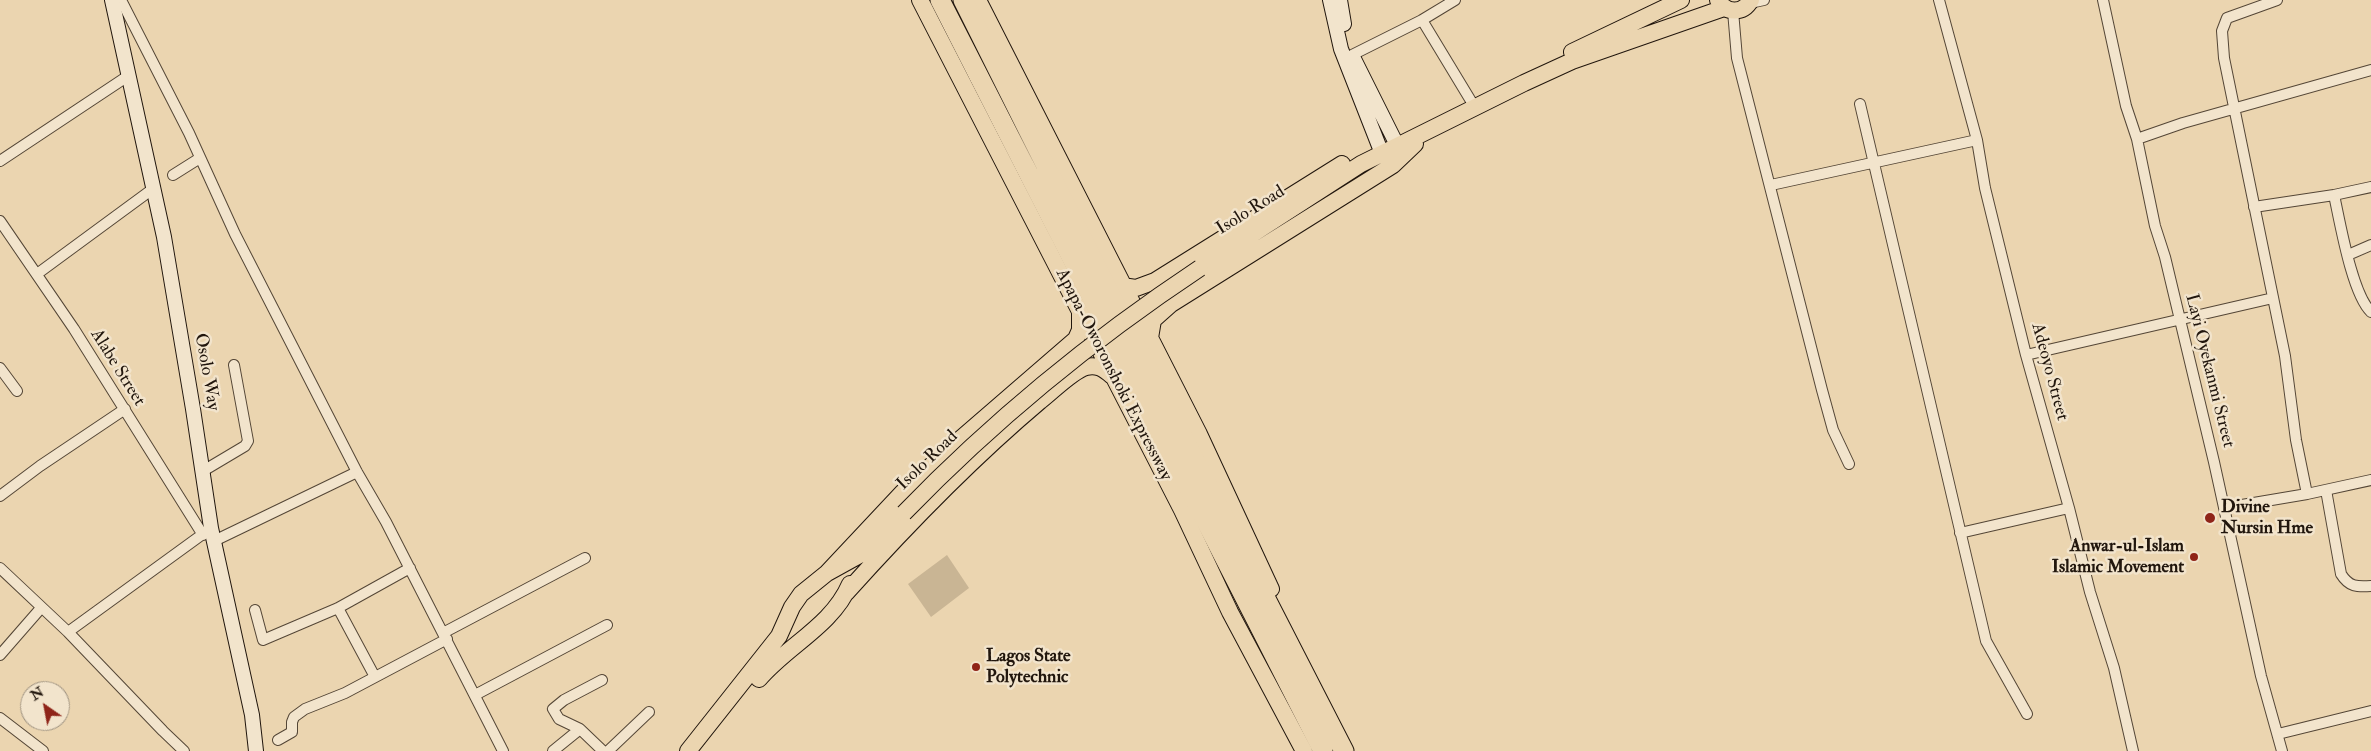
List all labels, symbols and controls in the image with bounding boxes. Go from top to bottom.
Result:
street label: Isolo Road [1213,182,1289,240]
street label: Apapa-Oworonshoki Expressway [1050,265,1176,485]
street label: Layi Oyekanmi Street [2179,292,2239,450]
street label: Adeoyo Street [2026,321,2072,423]
street label: Alabe Street [85,325,149,411]
street label: Osolo Way [189,332,223,412]
street label: Isolo Road [893,427,963,495]
place label: Divine Nursin Hme [2221,497,2313,540]
marker: Divine Nursin Hme [2203,511,2217,525]
place label: Anwar-ul-Islam Islamic Movement [2052,536,2184,578]
marker: Anwar-ul-Islam Islamic Movement [2188,551,2200,563]
place label: Lagos State Polytechnic [986,646,1071,689]
marker: Lagos State Polytechnic [970,661,982,673]
north arrow [20,681,70,731]
text: N [27,683,47,704]

